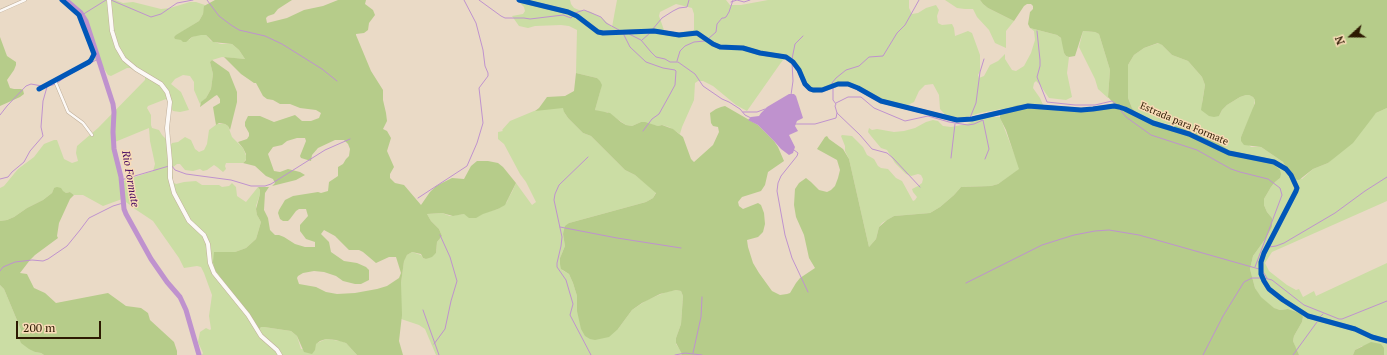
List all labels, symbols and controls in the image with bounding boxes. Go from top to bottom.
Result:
north arrow [1331,16,1371,56]
text: N [1332,34,1348,47]
street label: Estrada para Formate [1138,100,1230,148]
water label: Rio Formate [119,150,141,208]
scale bar [18,313,103,339]
text: 200 m [23,320,55,335]

